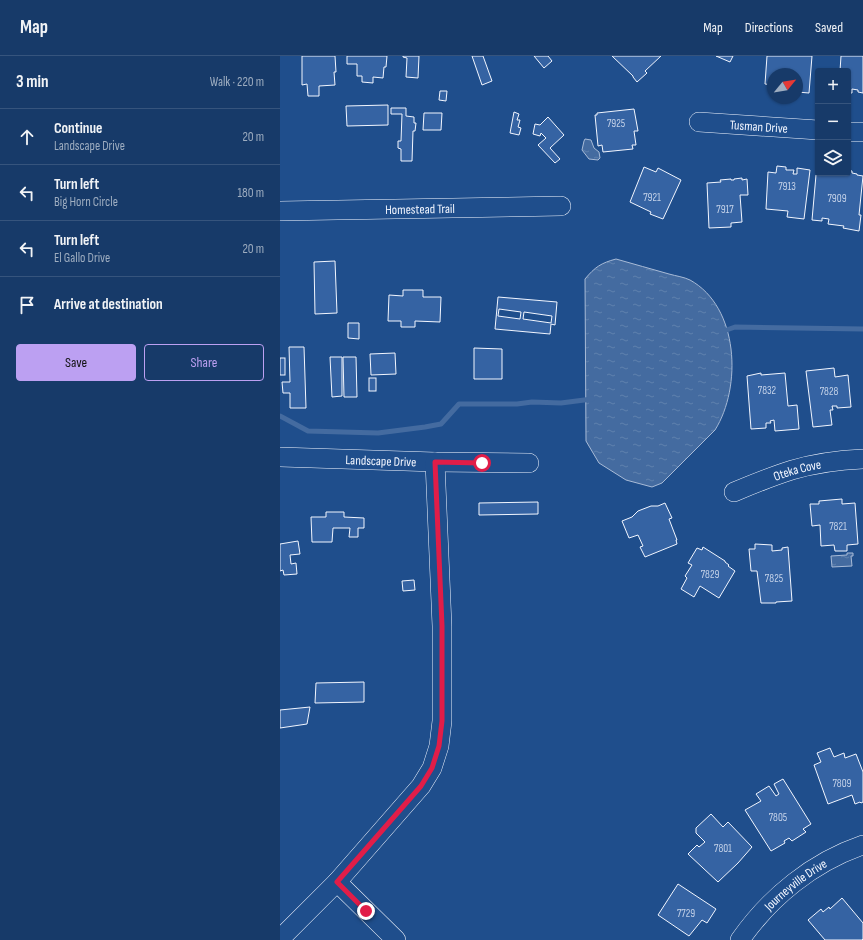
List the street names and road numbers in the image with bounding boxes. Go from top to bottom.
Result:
street label: Tusman Drive [729,117,788,137]
street label: Homestead Trail [385,201,455,218]
street label: Landscape Drive [345,452,417,470]
street label: Oteka Cove [771,456,822,485]
street label: Journeyville Drive [760,856,830,915]

